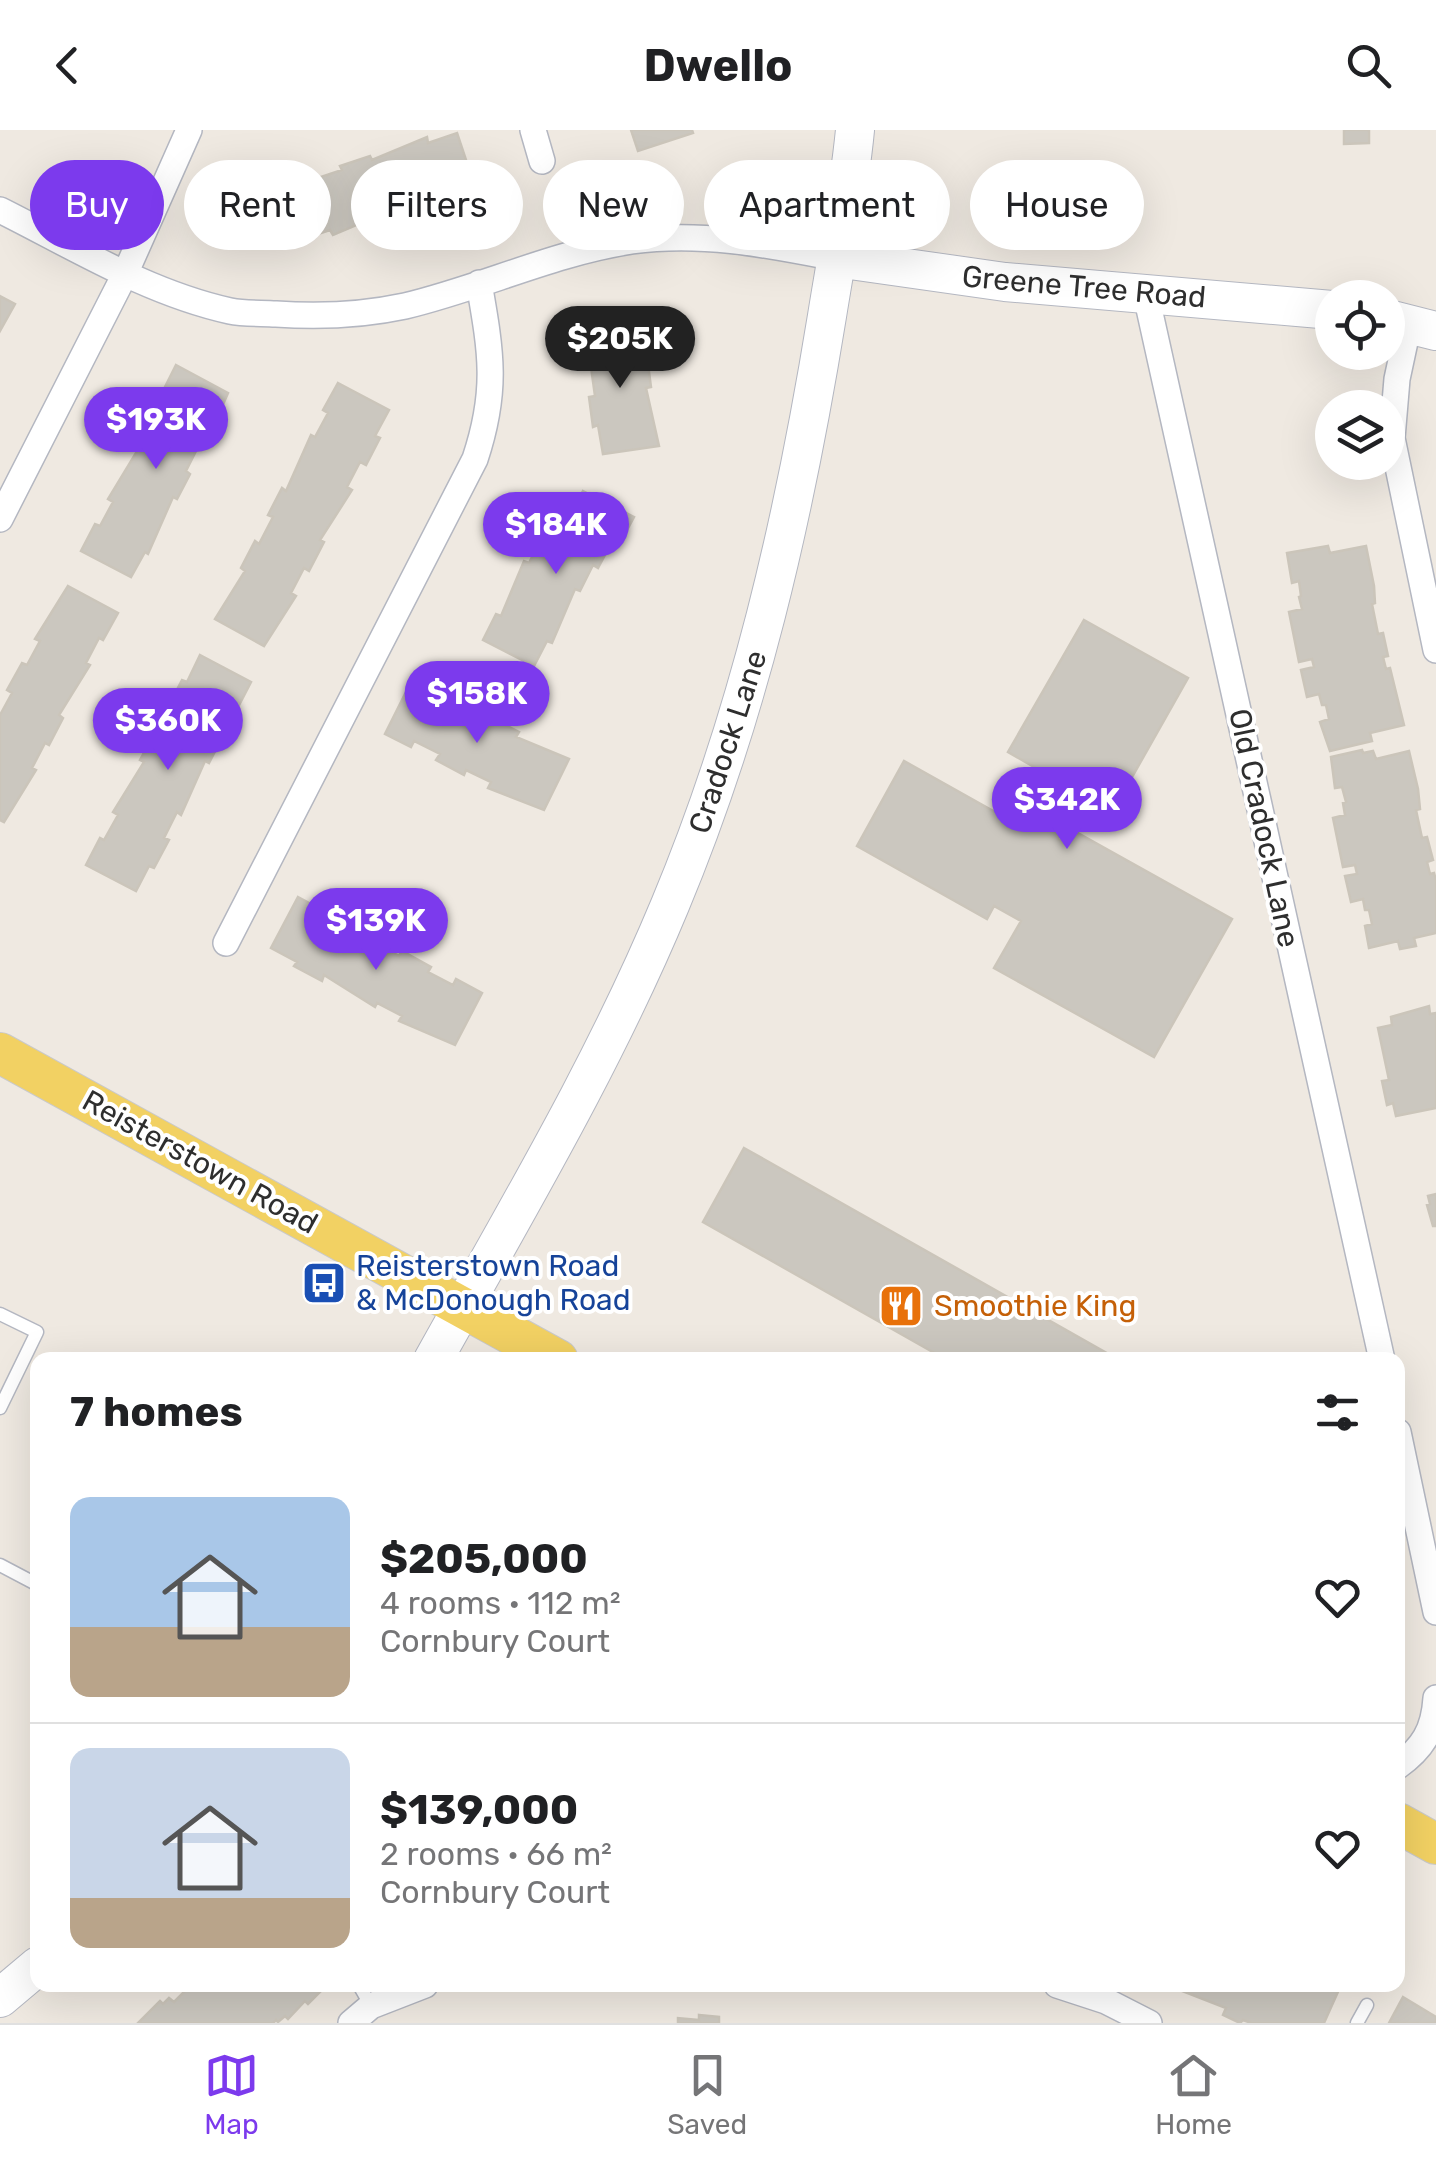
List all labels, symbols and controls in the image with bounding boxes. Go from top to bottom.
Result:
icon: back [40,38,95,93]
icon: search [1341,38,1396,93]
text: Dwello [643,39,793,92]
chip: Buy [30,160,164,250]
chip: Rent [184,160,331,250]
chip: Filters [351,160,523,250]
chip: New [543,160,684,250]
chip: Apartment [704,160,950,250]
chip: House [970,160,1144,250]
street label: Greene Tree Road [960,258,1208,316]
map controls [1315,280,1405,480]
button: locate [1315,280,1405,370]
pin: $205K [550,306,690,391]
text: $205K [567,319,673,357]
pin: $193K [86,387,226,472]
button: layers [1315,390,1405,480]
text: $193K [106,400,206,438]
pin: $184K [486,492,626,577]
text: $184K [505,505,607,543]
street label: Cradock Lane [681,646,775,838]
pin: $158K [407,661,547,746]
text: $158K [427,674,527,712]
pin: $360K [98,688,238,773]
text: $360K [115,701,221,739]
street label: Old Cradock Lane [1221,705,1307,951]
pin: $342K [997,767,1137,852]
text: $342K [1014,780,1120,818]
pin: $139K [306,888,446,973]
text: $139K [326,901,426,939]
street label: Reisterstown Road [76,1082,324,1242]
place label: Reisterstown Road & McDonough Road [356,1248,631,1318]
bus stop icon: Reisterstown Road & McDonough Road [301,1260,347,1306]
restaurant icon: Smoothie King [878,1283,924,1329]
place label: Smoothie King [934,1288,1136,1324]
icon: filters [1310,1385,1365,1440]
text: 7 homes [70,1387,243,1437]
text: $205,000 [380,1534,588,1584]
icon: home [150,1537,270,1657]
icon: heart [1310,1570,1365,1625]
text: 4 rooms · 112 m² [380,1584,621,1622]
text: Cornbury Court [380,1622,610,1660]
text: $139,000 [380,1785,578,1835]
icon: home [150,1788,270,1908]
icon: heart [1310,1821,1365,1876]
text: 2 rooms · 66 m² [380,1835,612,1873]
text: Cornbury Court [380,1873,610,1911]
tab: Map [204,2048,259,2141]
tab: Saved [667,2048,747,2141]
tab: Home [1155,2048,1232,2141]

